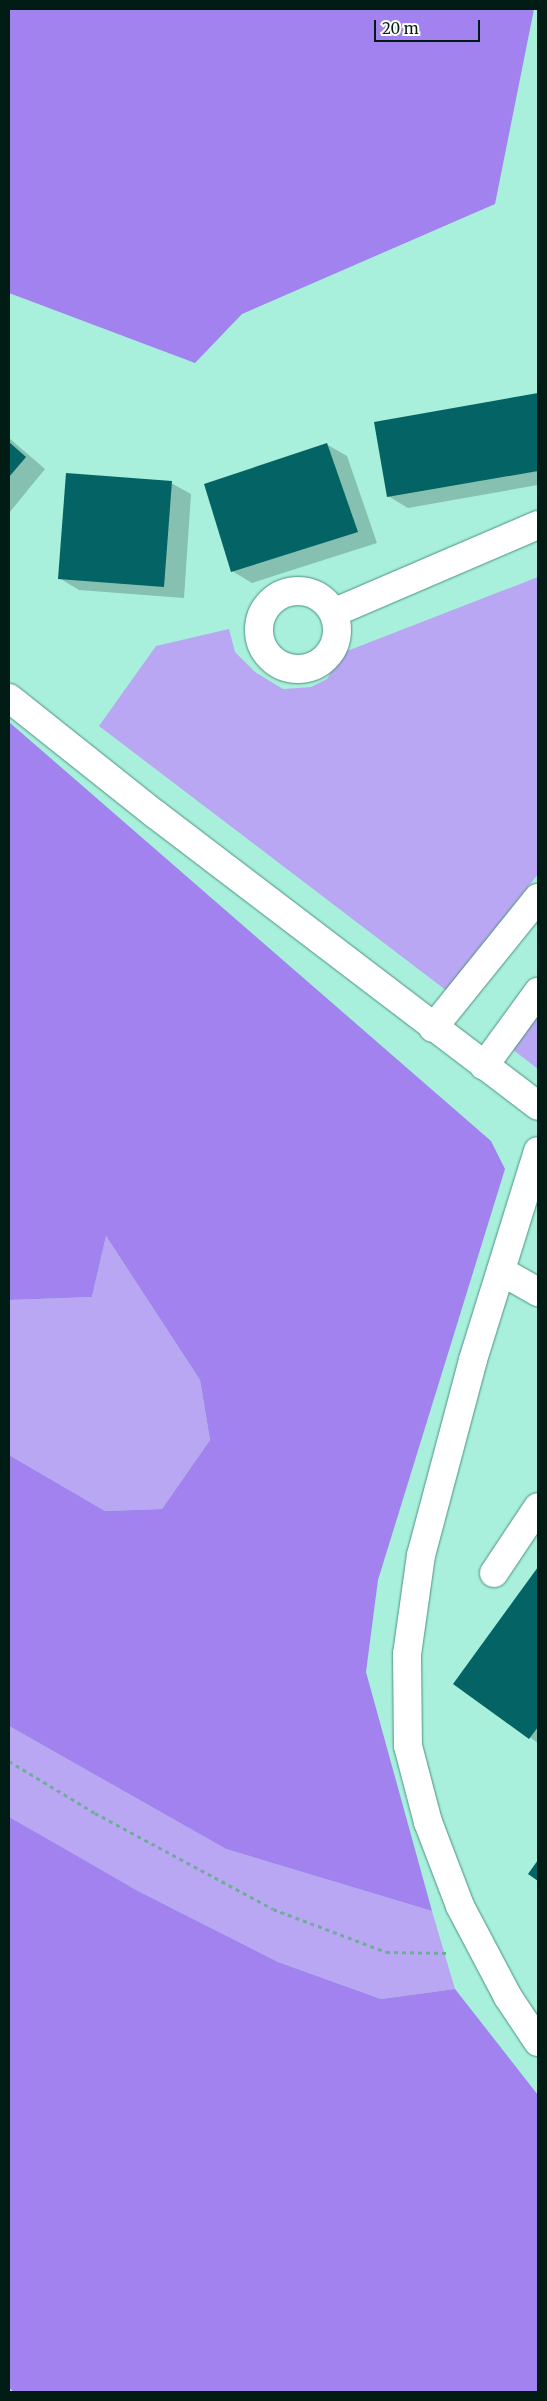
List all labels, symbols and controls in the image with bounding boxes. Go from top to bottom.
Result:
scale bar [377,10,483,42]
text: 20 m [382,19,419,38]

